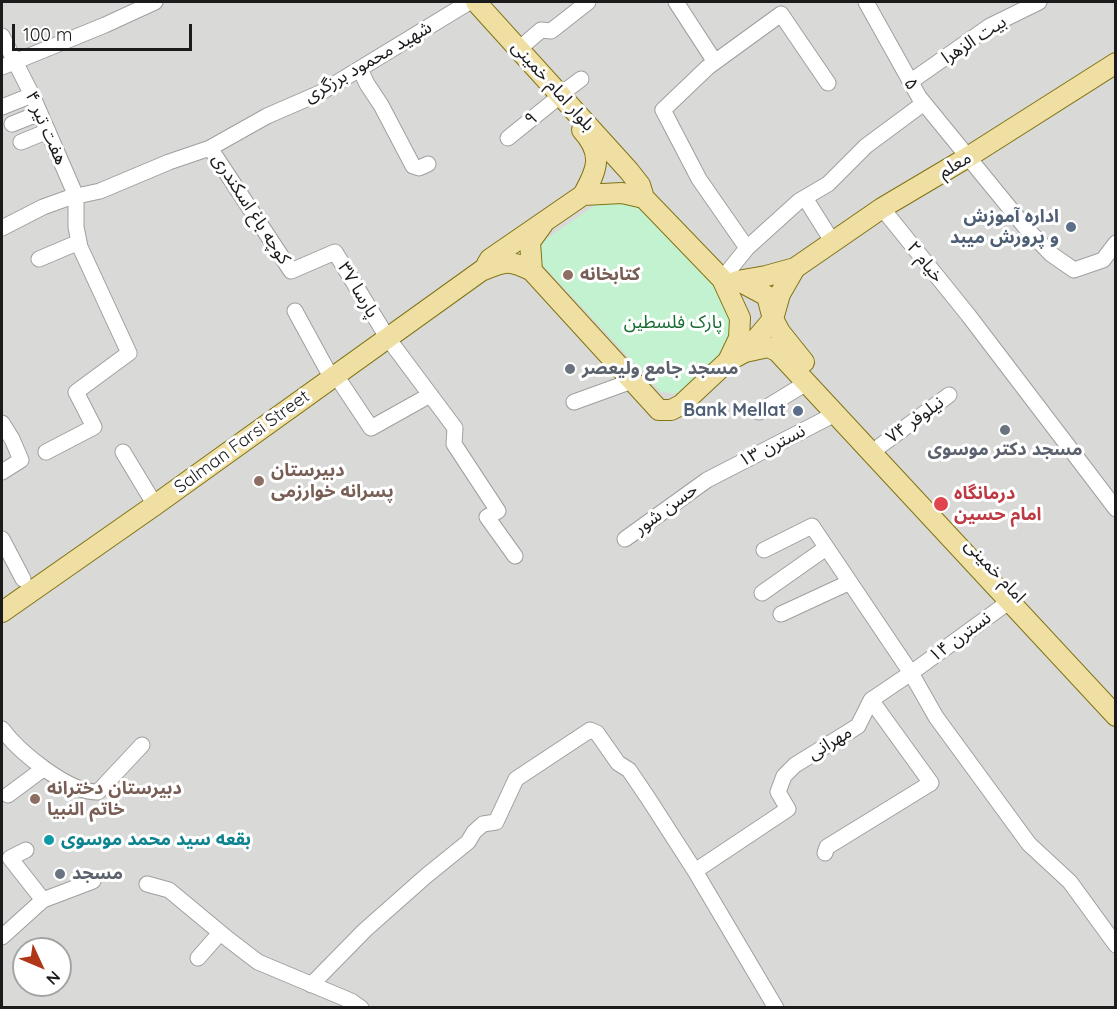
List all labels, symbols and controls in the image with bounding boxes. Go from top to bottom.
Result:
street label: بیت الزهرا [938,11,1010,69]
scale bar [15,12,195,50]
street label: شهید محمود برزگری [300,17,436,107]
text: 100 m [23,23,72,46]
street label: بلوار امام خمینی [507,36,599,136]
street label: ۵ [899,74,923,94]
street label: هفت تیر ۴ [20,88,72,168]
street label: ۹ [520,107,542,131]
street label: معلم [935,147,975,183]
street label: کوچه باغ اسکندری [207,149,295,269]
place label: اداره آموزش و پرورش میبد [950,206,1059,248]
marker: اداره آموزش و پرورش میبد [1064,220,1078,234]
street label: خیام ۲ [902,237,948,287]
street label: پارسا ۳۷ [333,258,383,322]
place label: کتابخانه [580,264,640,286]
marker: کتابخانه [561,268,575,282]
park label: پارک فلسطین [624,312,722,334]
place label: مسجد جامع ولیعصر [582,358,739,380]
marker: مسجد جامع ولیعصر [563,362,577,376]
street label: Salman Farsi Street [170,386,314,498]
street label: نیلوفر ۷۴ [882,392,948,448]
place label: Bank Mellat [683,400,786,422]
marker: Bank Mellat [791,404,805,418]
street label: نسترن ۱۳ [735,420,809,472]
marker: مسجد دکتر موسوی [998,423,1012,437]
place label: مسجد دکتر موسوی [927,439,1083,461]
place label: دبیرستان پسرانه خوارزمی [271,460,394,502]
marker: دبیرستان پسرانه خوارزمی [252,474,266,488]
street label: حسن شور [630,479,702,539]
place label: درمانگاه امام حسین [954,483,1042,526]
marker: درمانگاه امام حسین [932,495,950,513]
street label: امام خمینی [960,534,1030,608]
street label: نسترن ۱۴ [925,607,995,667]
street label: مهرانی [804,721,856,765]
place label: دبیرستان دخترانه خاتم النبیا [47,778,182,820]
marker: دبیرستان دخترانه خاتم النبیا [28,792,42,806]
place label: بقعه سید محمد موسوی [61,829,251,851]
marker: بقعه سید محمد موسوی [42,833,56,847]
place label: مسجد [72,863,123,885]
marker: مسجد [53,867,67,881]
north arrow [12,937,72,997]
text: N [42,967,65,989]

